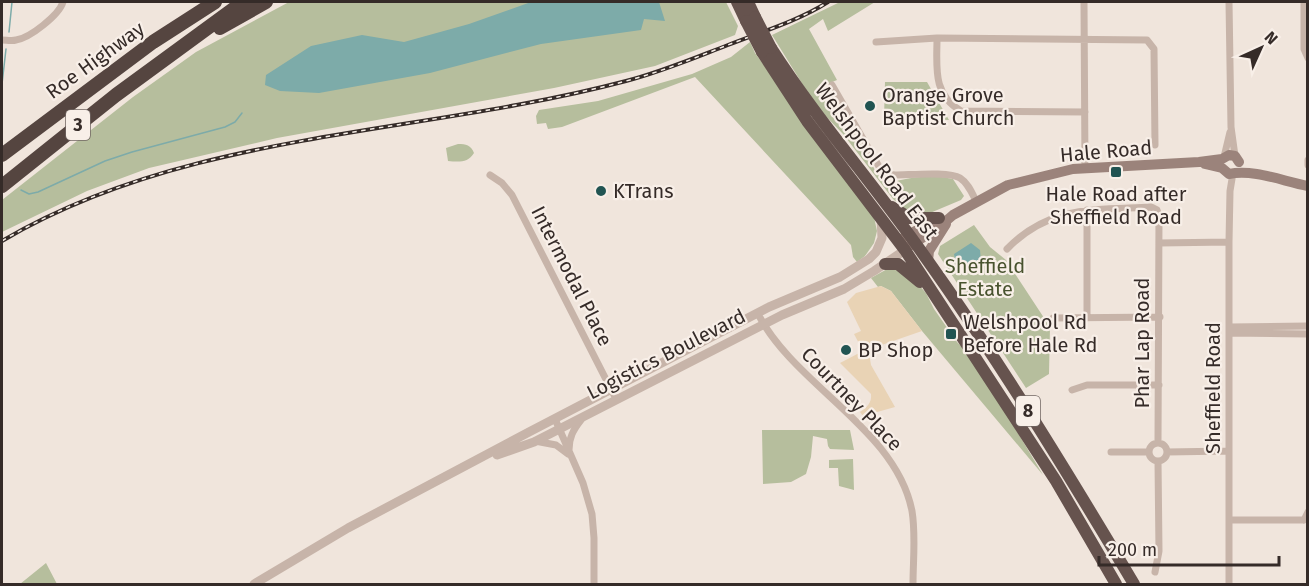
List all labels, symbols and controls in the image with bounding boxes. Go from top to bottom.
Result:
street label: Roe Highway [41,16,149,104]
north arrow [1231,18,1291,78]
text: N [1261,27,1282,48]
street label: Welshpool Road East [810,78,944,245]
place label: Orange Grove Baptist Church [882,83,1014,130]
marker: Orange Grove Baptist Church [863,99,877,113]
road number: 3 [66,110,90,140]
street label: Hale Road [1059,135,1153,167]
marker: Hale Road after Sheffield Road [1109,165,1123,179]
place label: KTrans [613,179,673,203]
place label: Hale Road after Sheffield Road [1046,182,1187,229]
marker: KTrans [594,184,608,198]
street label: Intermodal Place [526,202,618,350]
park label: Sheffield Estate [945,254,1025,301]
street label: Phar Lap Road [1130,278,1154,408]
street label: Logistics Boulevard [583,304,749,404]
place label: Welshpool Rd Before Hale Rd [963,310,1098,357]
street label: Sheffield Road [1201,322,1225,454]
marker: Welshpool Rd Before Hale Rd [944,327,958,341]
place label: BP Shop [858,338,933,362]
street label: Courtney Place [797,342,907,456]
marker: BP Shop [839,343,853,357]
road number: 8 [1016,396,1040,426]
scale bar [1099,529,1279,567]
text: 200 m [1108,539,1157,561]

